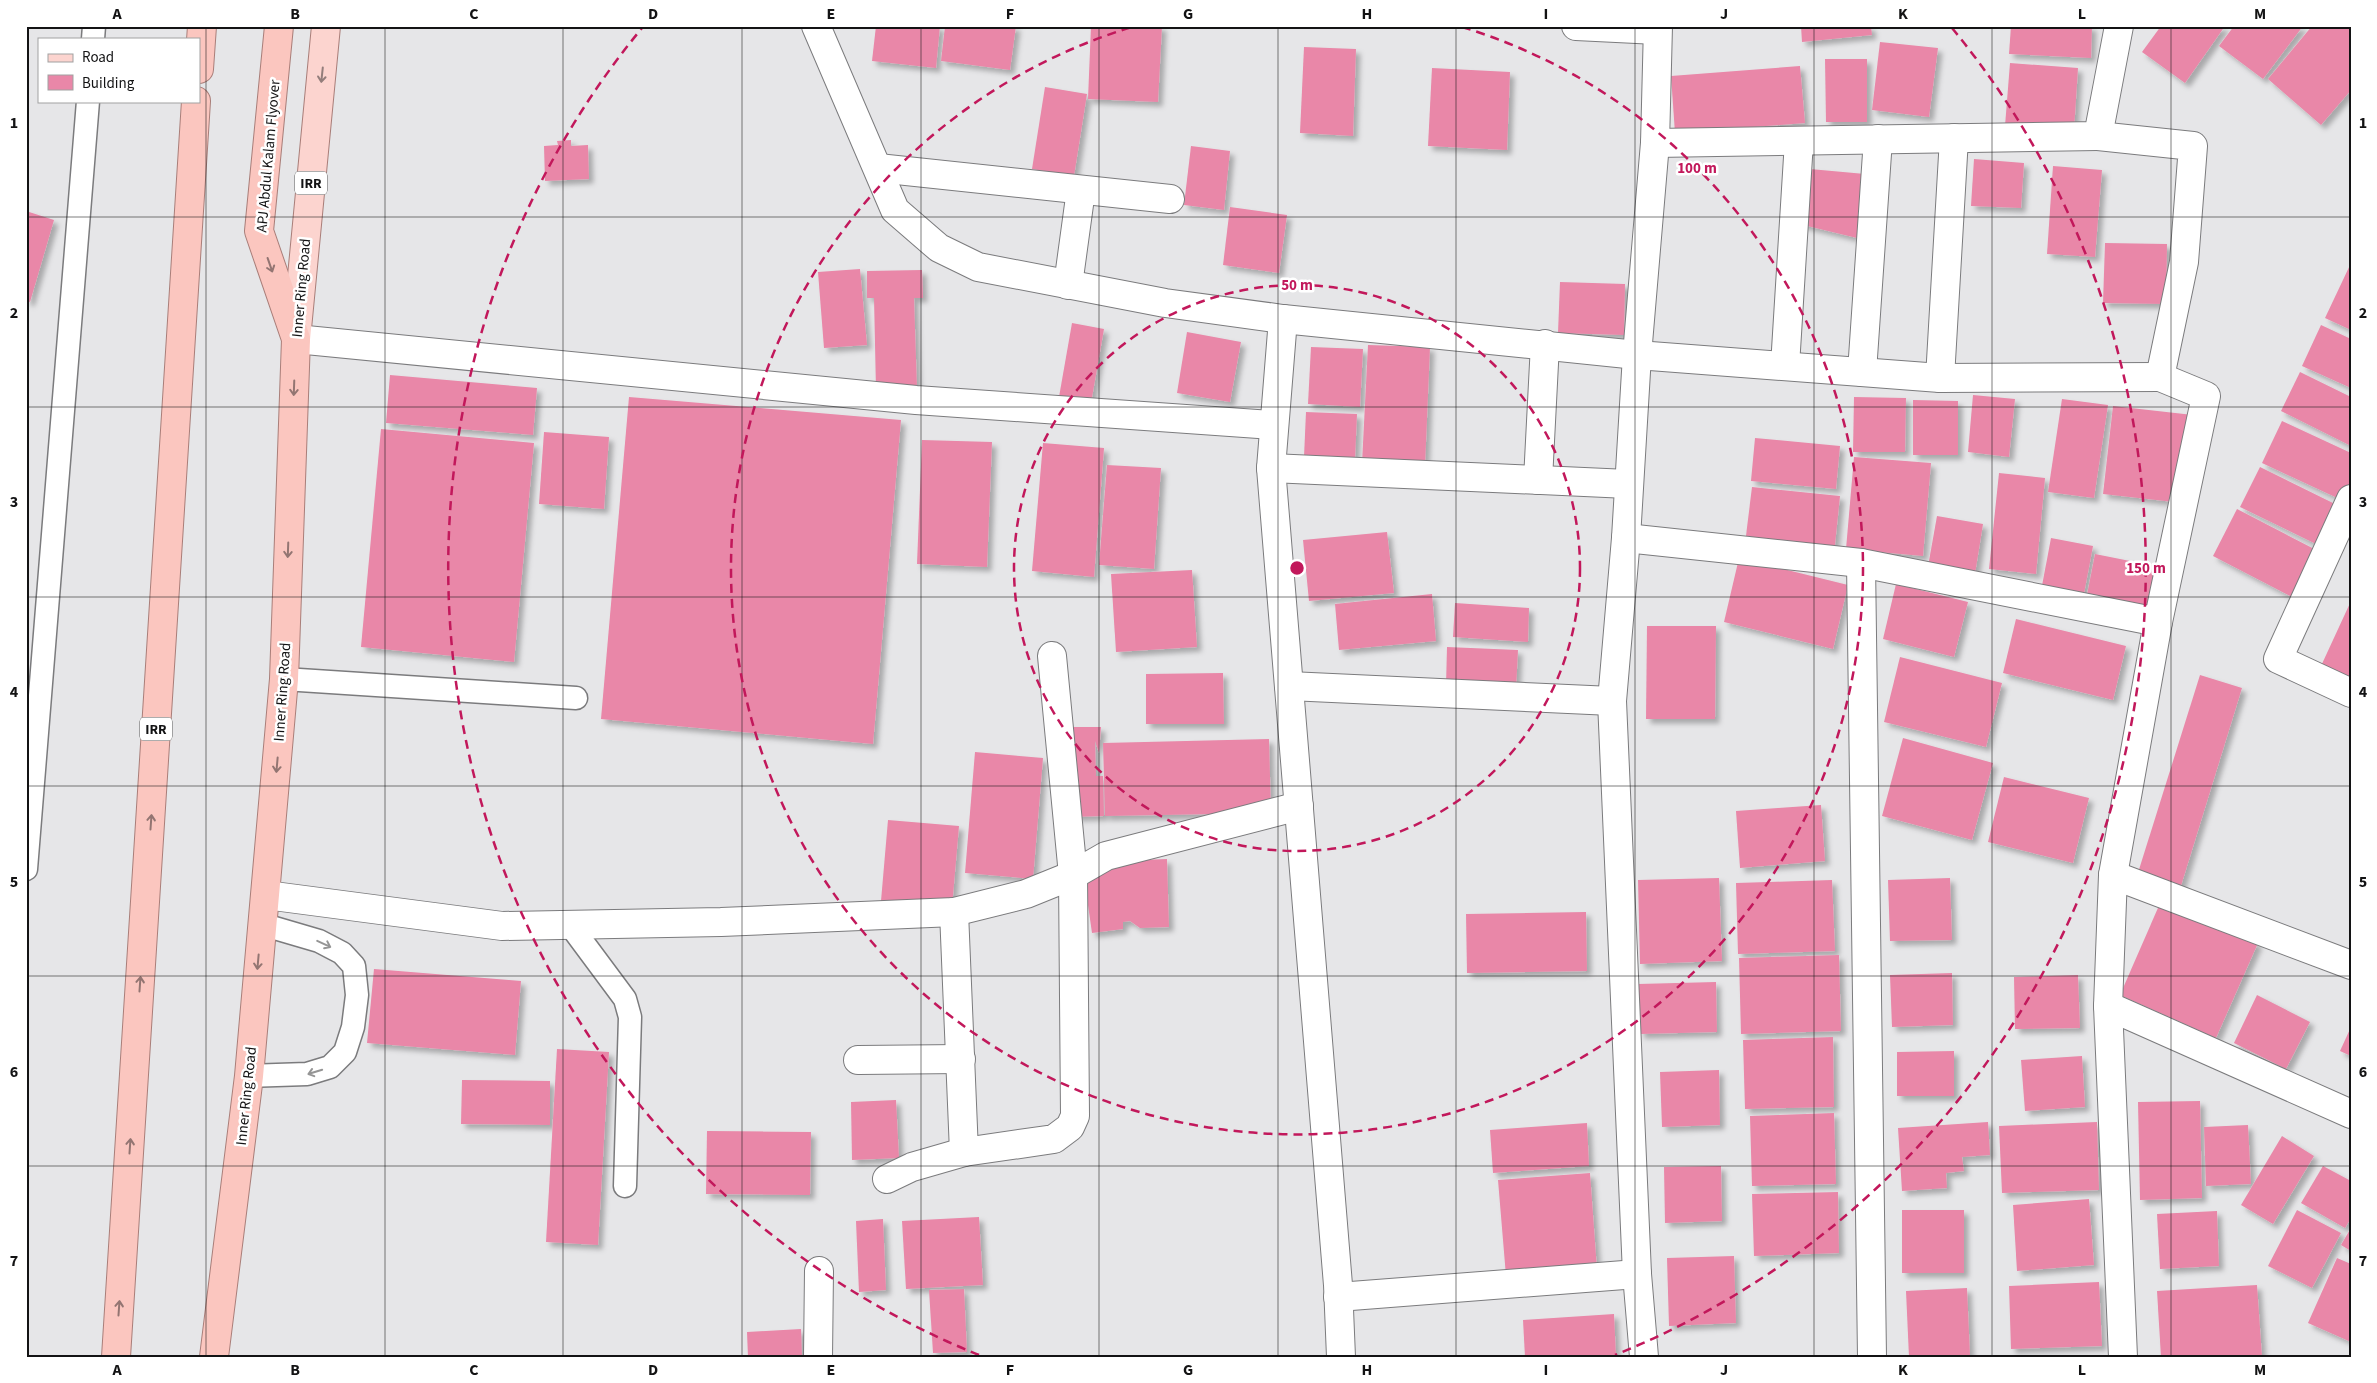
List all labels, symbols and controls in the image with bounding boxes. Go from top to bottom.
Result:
text: A [111,3,122,25]
text: B [290,3,300,25]
text: C [469,3,479,25]
text: D [648,3,658,25]
text: E [827,3,835,25]
text: F [1006,3,1014,25]
text: G [1183,3,1193,25]
text: H [1362,3,1372,25]
text: I [1544,3,1548,25]
text: J [1720,3,1728,25]
text: K [1898,3,1908,25]
text: L [2078,3,2086,25]
text: M [2254,3,2266,25]
legend [38,38,200,102]
text: Road [82,47,114,68]
one-way arrow [317,66,327,82]
text: Building [82,73,135,94]
street label: APJ Abdul Kalam Flyover [251,78,286,233]
text: 1 [10,112,18,134]
text: 1 [2359,112,2367,134]
text: 100 m [1677,158,1717,179]
road number: IRR [295,172,327,194]
street label: Inner Ring Road [287,238,316,338]
one-way arrow [266,256,275,272]
text: 50 m [1281,275,1313,296]
text: 2 [10,302,18,324]
text: 2 [2359,302,2367,324]
one-way arrow [290,380,299,396]
text: 3 [10,491,18,513]
text: 3 [2359,491,2367,513]
one-way arrow [284,542,293,558]
text: 150 m [2126,558,2166,579]
centre of rings [1288,559,1306,577]
street label: Inner Ring Road [269,642,296,742]
text: 4 [10,681,19,703]
text: 4 [2359,681,2368,703]
road number: IRR [140,718,172,741]
one-way arrow [272,757,281,773]
one-way arrow [146,814,155,830]
text: 5 [10,871,18,893]
text: 5 [2359,871,2367,893]
one-way arrow [316,940,331,949]
one-way arrow [253,953,263,969]
one-way arrow [136,976,145,992]
street label: Inner Ring Road [231,1046,262,1146]
text: 6 [10,1061,18,1083]
text: 6 [2359,1061,2367,1083]
one-way arrow [307,1067,323,1077]
one-way arrow [125,1138,134,1154]
text: 7 [10,1250,18,1272]
text: 7 [2359,1250,2367,1272]
one-way arrow [114,1300,123,1316]
text: A [111,1359,122,1381]
text: B [290,1359,300,1381]
text: C [469,1359,479,1381]
text: D [648,1359,658,1381]
text: E [827,1359,835,1381]
text: F [1006,1359,1014,1381]
text: G [1183,1359,1193,1381]
text: H [1362,1359,1372,1381]
text: I [1544,1359,1548,1381]
text: J [1720,1359,1728,1381]
text: K [1898,1359,1908,1381]
text: L [2078,1359,2086,1381]
text: M [2254,1359,2266,1381]

